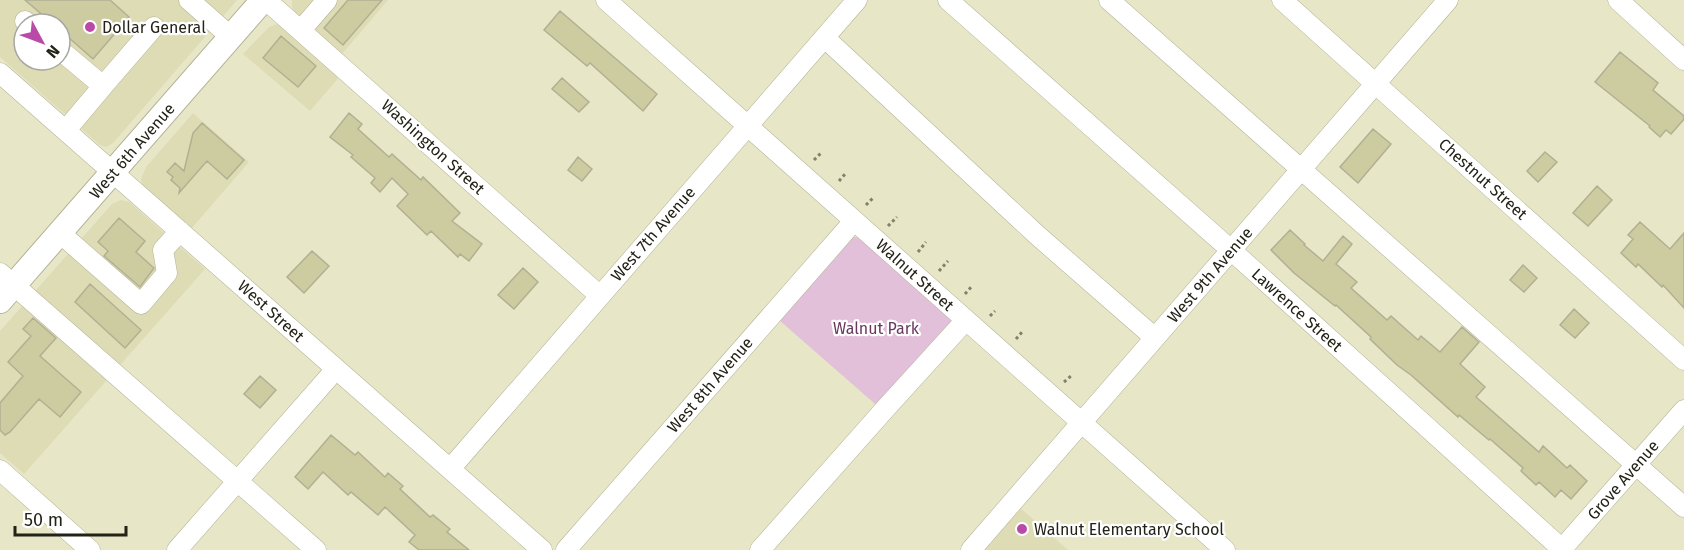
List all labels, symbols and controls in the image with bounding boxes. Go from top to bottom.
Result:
north arrow [12,12,72,72]
place label: Dollar General [102,18,206,37]
marker: Dollar General [83,20,97,34]
text: N [42,41,64,62]
street label: Washington Street [378,96,489,198]
street label: West 6th Avenue [85,99,179,203]
street label: Chestnut Street [1435,134,1531,224]
street label: West 7th Avenue [607,183,699,285]
street label: West 9th Avenue [1163,223,1257,327]
street label: Walnut Street [872,235,958,315]
street label: Lawrence Street [1248,264,1346,356]
street label: West Street [234,276,308,346]
park label: Walnut Park [833,319,920,338]
street label: West 8th Avenue [663,333,757,437]
street label: Grove Avenue [1583,436,1663,524]
scale bar [15,499,126,537]
text: 50 m [24,509,63,531]
place label: Walnut Elementary School [1034,520,1224,539]
marker: Walnut Elementary School [1015,522,1029,536]

